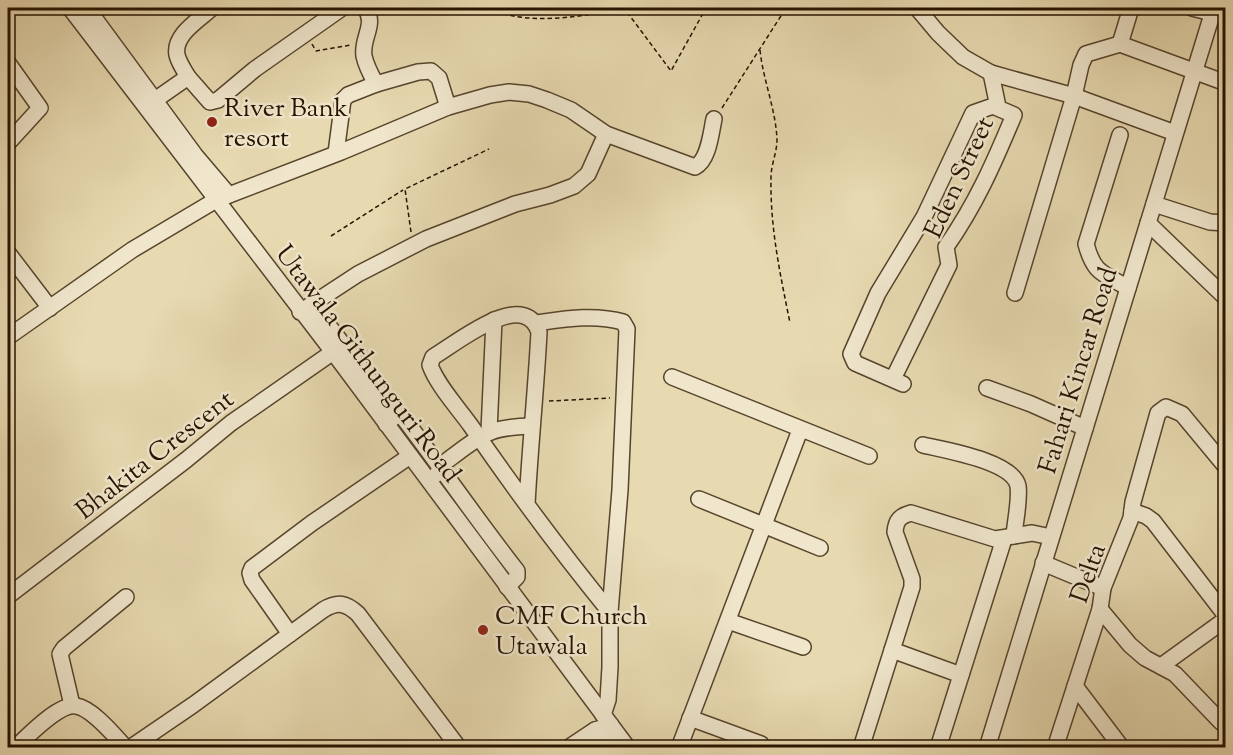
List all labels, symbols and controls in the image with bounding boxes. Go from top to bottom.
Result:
place label: River Bank resort [224,91,348,158]
street label: Eden Street [916,111,1005,245]
marker: River Bank resort [205,115,219,129]
street label: Utawala Githunguri Road [265,238,469,491]
street label: Fahari Kincar Road [1030,263,1128,478]
street label: Bhakita Crescent [69,382,243,530]
street label: Delta [1062,539,1117,608]
place label: CMF Church Utawala [495,599,647,666]
marker: CMF Church Utawala [476,623,490,637]

